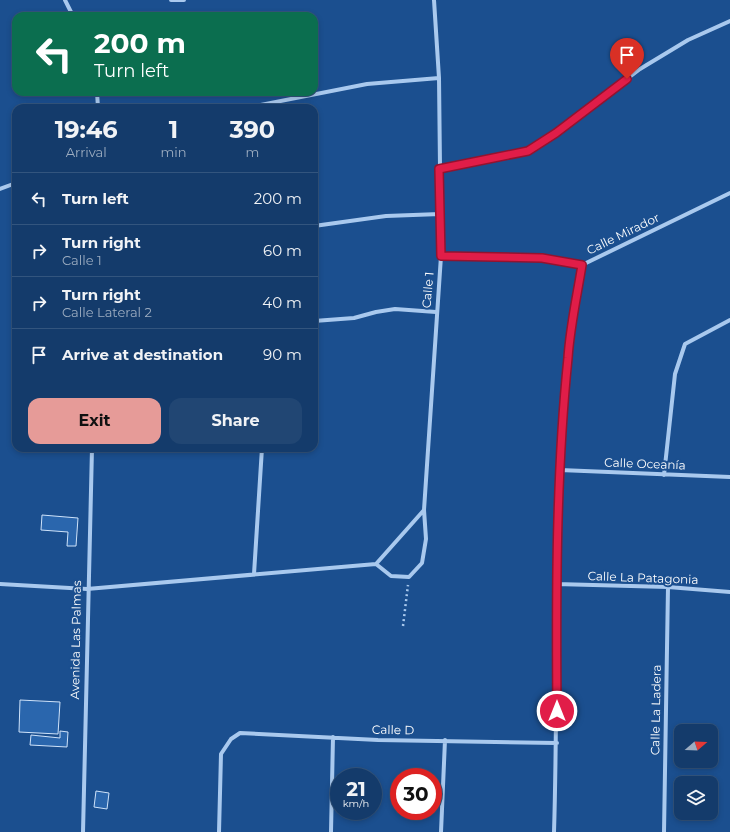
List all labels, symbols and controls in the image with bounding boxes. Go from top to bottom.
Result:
text: 200 m [94,26,186,60]
icon: left [28,28,80,80]
pin [610,38,644,79]
icon: arrive [616,44,638,66]
text: Turn left [94,60,169,82]
text: 19:46 [55,115,118,144]
text: 1 [169,115,178,144]
text: 390 [229,115,275,144]
text: Arrival [66,144,107,160]
text: min [160,144,187,160]
text: m [245,144,259,160]
icon: left [28,188,50,210]
text: Turn left [62,189,129,208]
text: 200 m [254,189,302,208]
street label: Calle Mirador [584,209,662,258]
text: Turn right [62,233,141,252]
icon: right [28,240,50,262]
text: 60 m [263,241,302,260]
text: Calle 1 [62,252,102,268]
street label: Calle 1 [418,271,437,309]
text: Turn right [62,285,141,304]
icon: right [28,292,50,314]
text: 40 m [262,293,302,312]
text: Calle Lateral 2 [62,304,152,320]
icon: arrive [28,344,50,366]
text: Arrive at destination [62,345,223,364]
text: 90 m [263,345,302,364]
button: Exit [28,398,161,444]
button: Share [169,398,302,444]
street label: Calle Oceanía [604,455,686,472]
street label: Calle La Patagonia [587,568,699,587]
street label: Avenida Las Palmas [67,580,84,700]
street label: Calle La Ladera [647,665,664,755]
position arrow [536,690,578,732]
street label: Calle D [372,722,414,737]
north arrow [674,724,718,768]
map controls [674,724,718,820]
speed limit sign: 30 [390,768,442,820]
button: layers [674,776,718,820]
text: 21 [346,777,366,801]
text: km/h [343,797,369,810]

